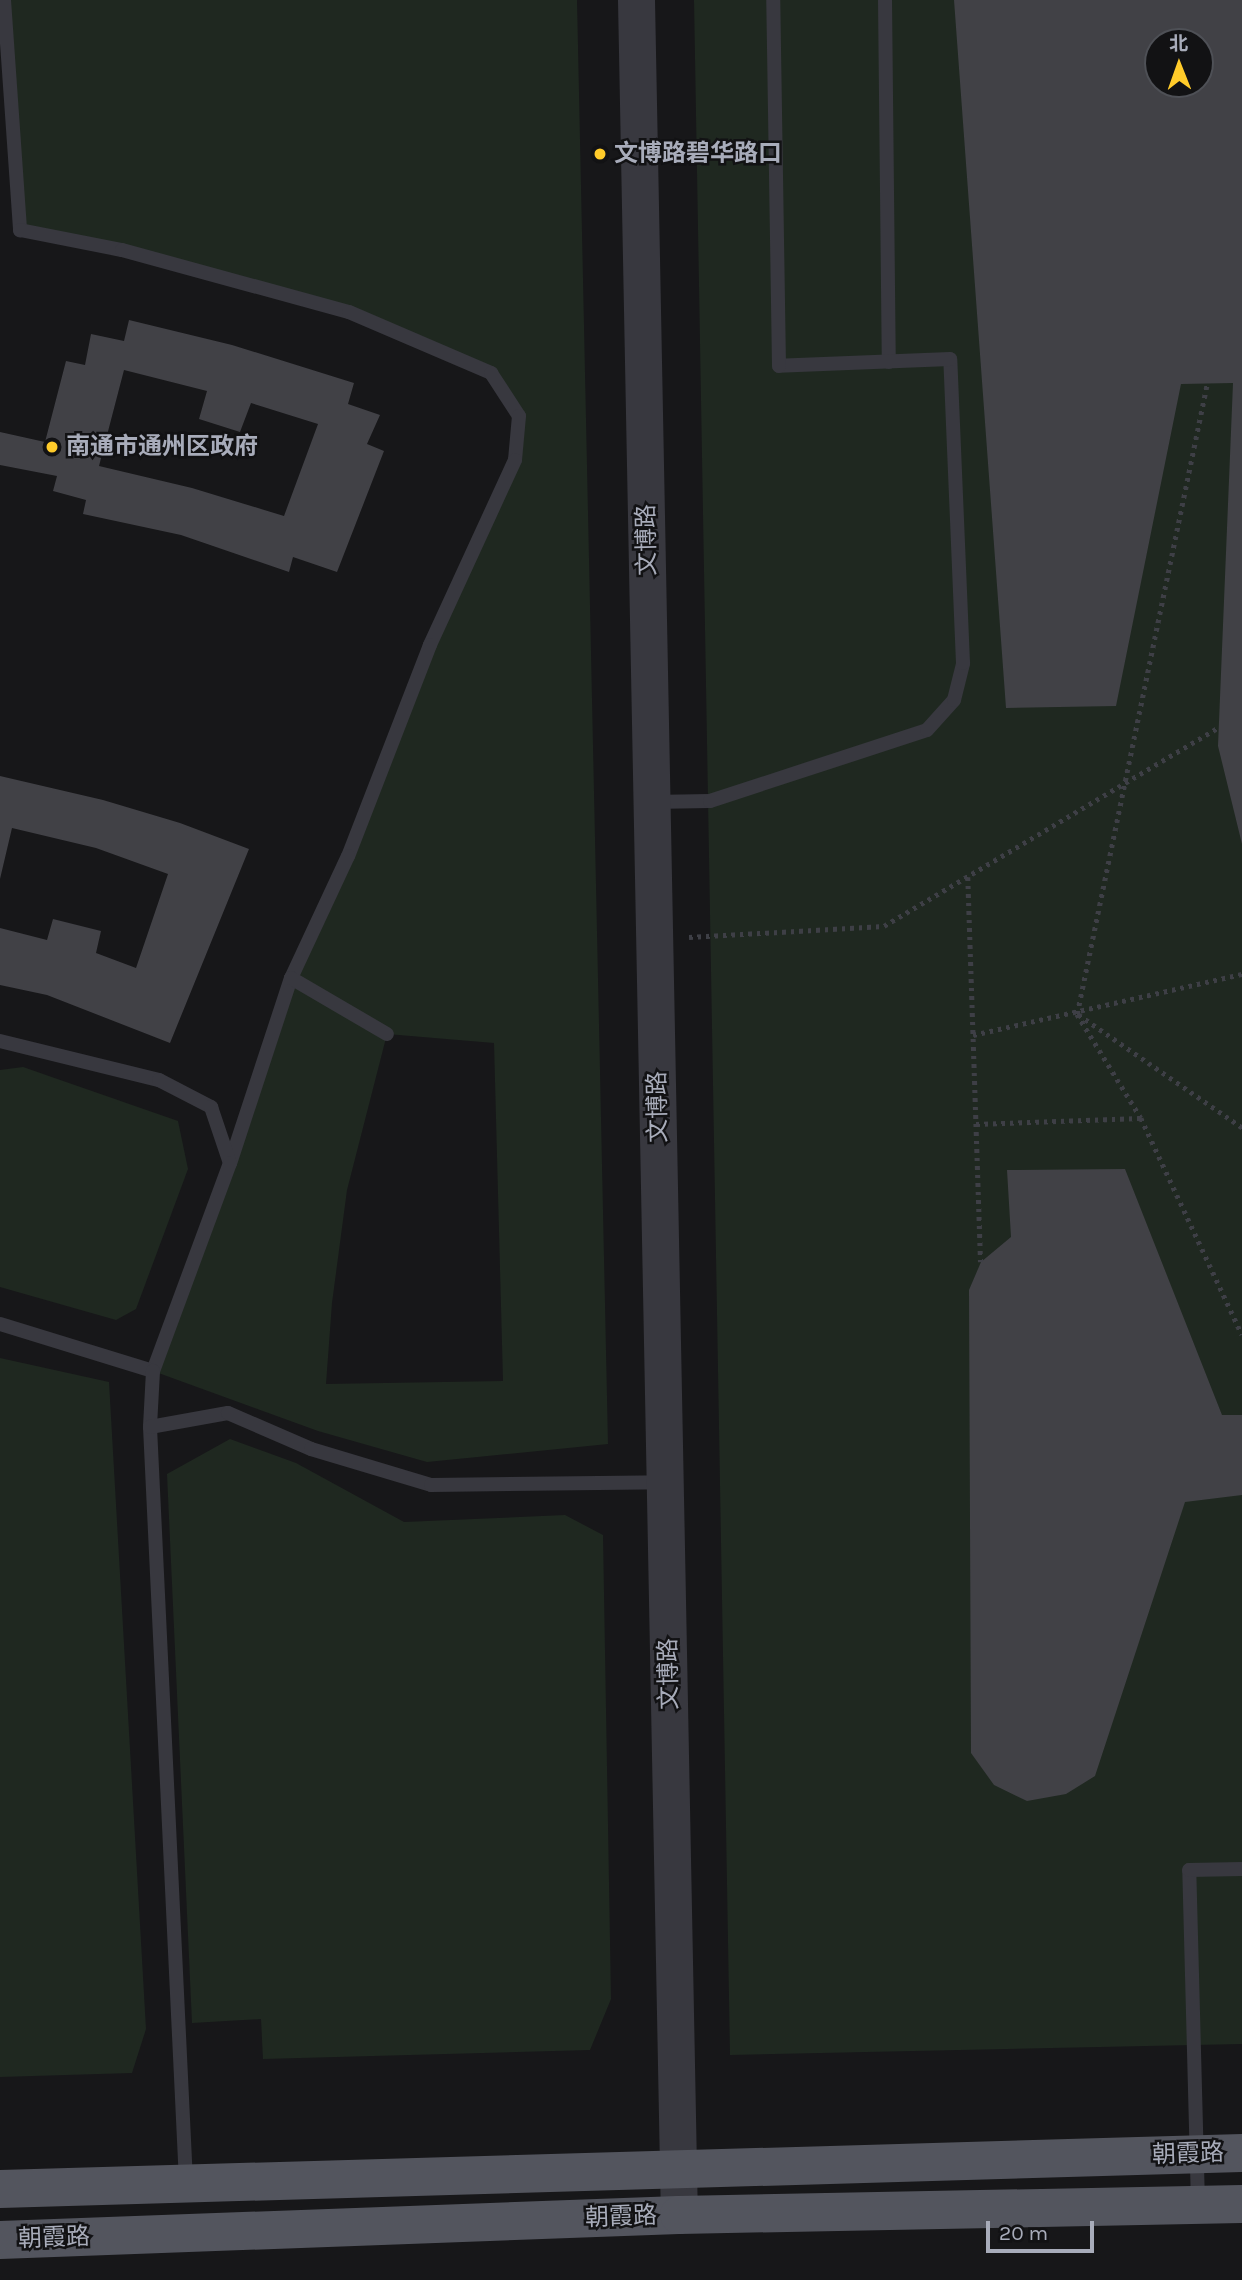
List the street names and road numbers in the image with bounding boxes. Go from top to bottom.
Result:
street label: 文博路 [632,504,662,576]
street label: 文博路 [643,1071,673,1143]
street label: 文博路 [654,1638,684,1710]
street label: 朝霞路 [1152,2138,1224,2170]
street label: 朝霞路 [585,2201,657,2233]
street label: 朝霞路 [18,2222,90,2254]

